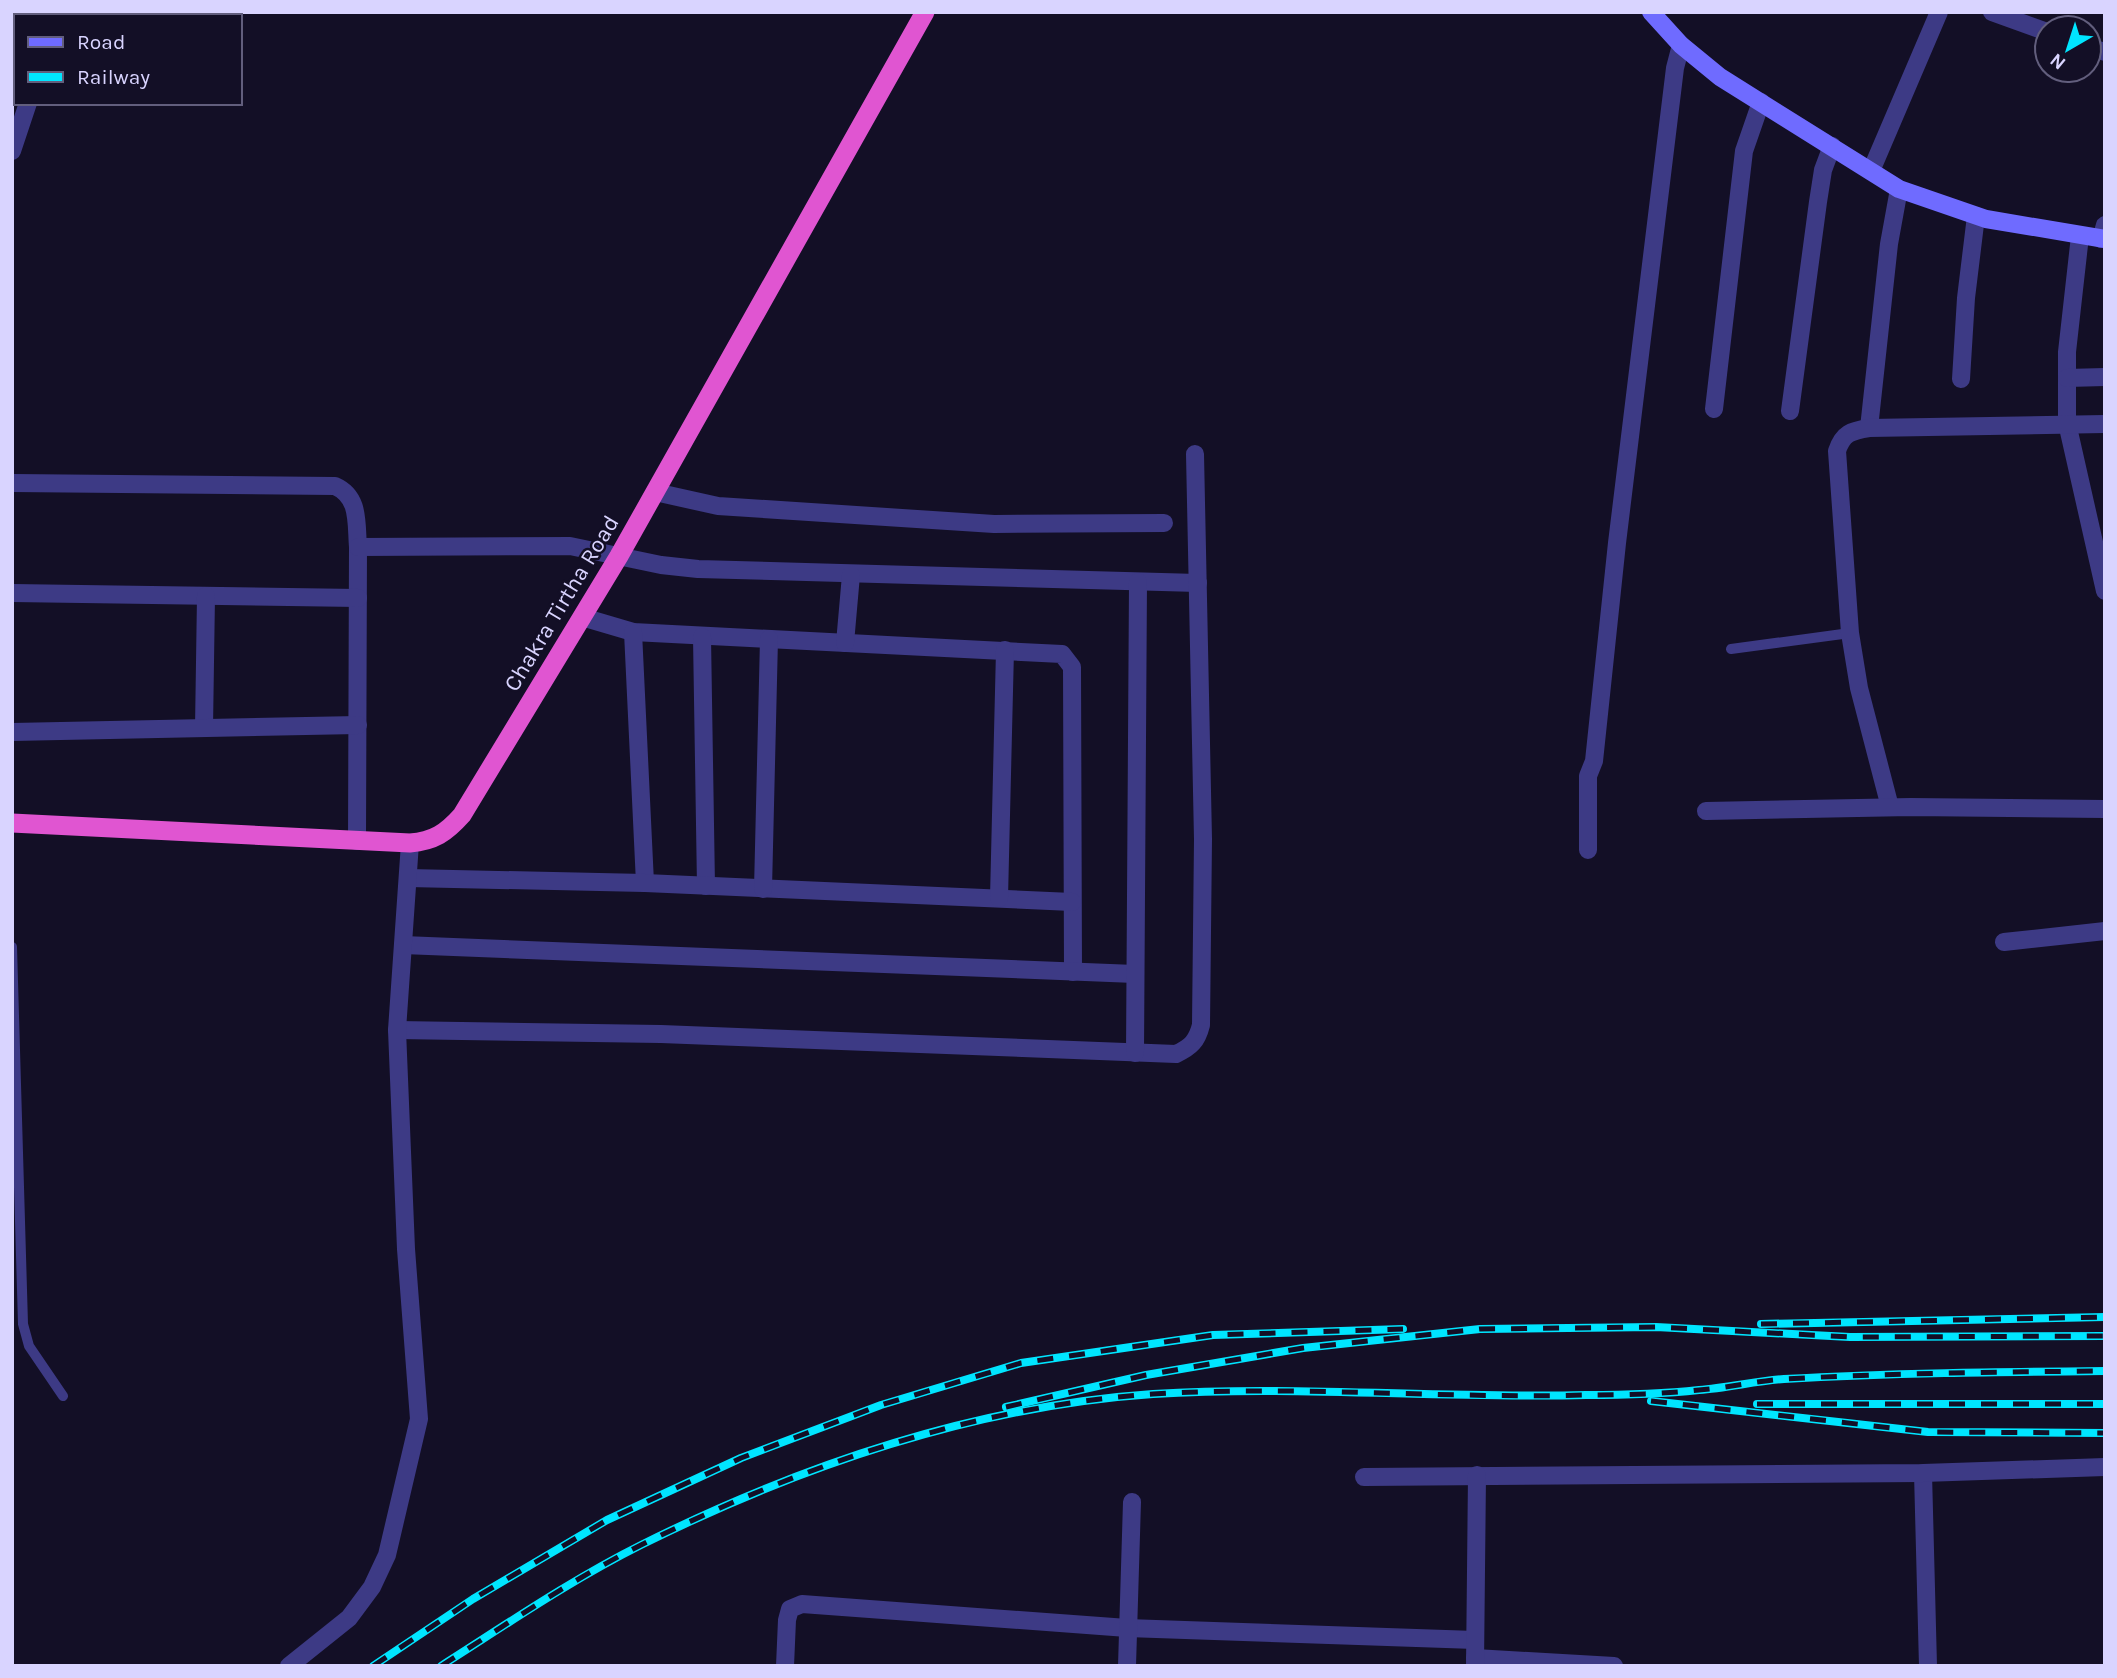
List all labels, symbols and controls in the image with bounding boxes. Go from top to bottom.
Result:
legend [14,14,242,105]
north arrow [2033,14,2103,84]
text: Road [77,30,125,54]
text: N [2046,49,2070,74]
text: Railway [77,65,150,89]
street label: Chakra Tirtha Road [498,510,625,696]

